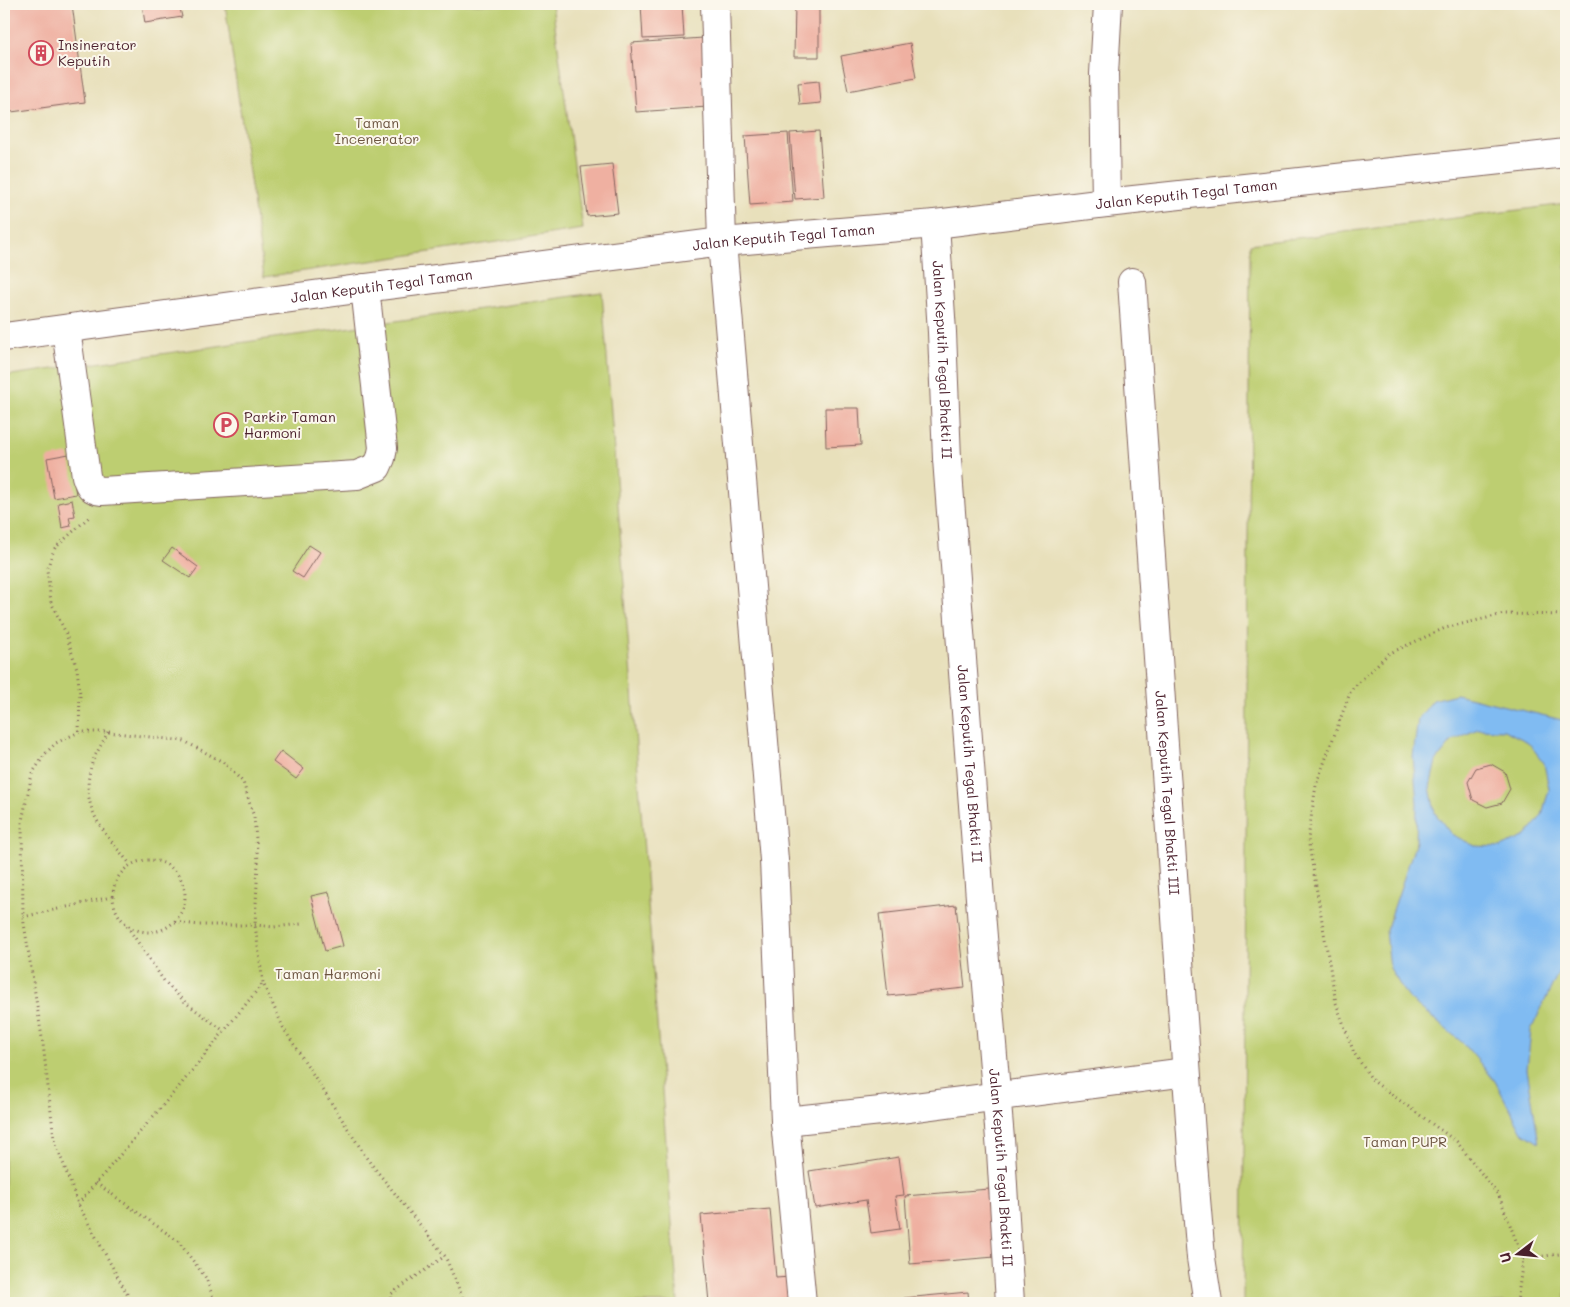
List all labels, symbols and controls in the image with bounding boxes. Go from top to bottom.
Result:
place label: Insinerator Keputih [58,35,137,70]
building icon: Insinerator Keputih [28,40,54,66]
park label: Taman Incenerator [335,113,419,148]
street label: Jalan Keputih Tegal Taman [1094,174,1278,213]
street label: Jalan Keputih Tegal Taman [691,219,875,255]
street label: Jalan Keputih Tegal Bhakti II [928,260,957,459]
street label: Jalan Keputih Tegal Taman [290,264,473,307]
place label: Parkir Taman Harmoni [244,407,336,442]
parking icon: Parkir Taman Harmoni [213,412,239,438]
street label: Jalan Keputih Tegal Bhakti II [953,664,987,864]
street label: Jalan Keputih Tegal Bhakti III [1151,690,1184,896]
park label: Taman Harmoni [275,964,381,983]
street label: Jalan Keputih Tegal Bhakti II [985,1068,1018,1267]
park label: Taman PUPR [1363,1132,1447,1151]
north arrow [1492,1230,1542,1280]
text: U [1495,1250,1516,1265]

